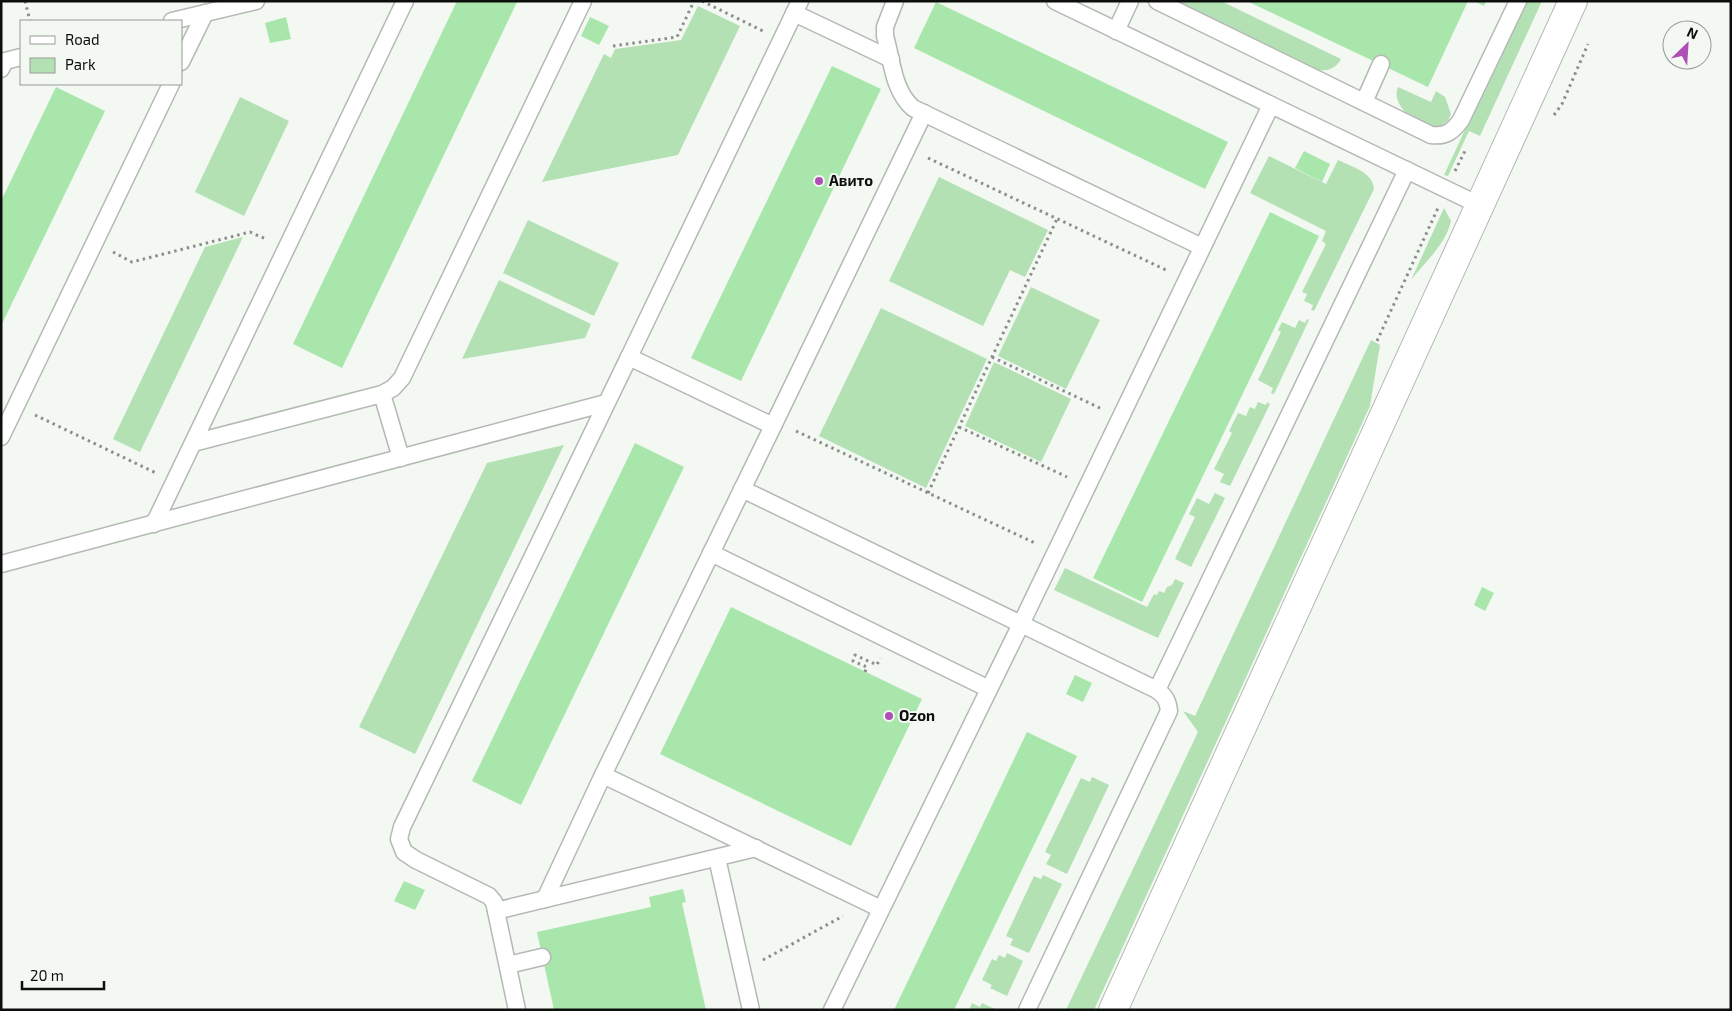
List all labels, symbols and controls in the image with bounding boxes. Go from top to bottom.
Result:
legend [20,20,182,85]
north arrow [1662,20,1712,70]
text: N [1685,23,1701,43]
text: Road [65,30,100,48]
text: Park [65,55,96,73]
place label: Авито [829,171,873,189]
marker: Авито [813,175,825,187]
place label: Ozon [899,706,935,724]
marker: Ozon [883,710,895,722]
scale bar [22,958,105,990]
text: 20 m [30,966,64,984]

